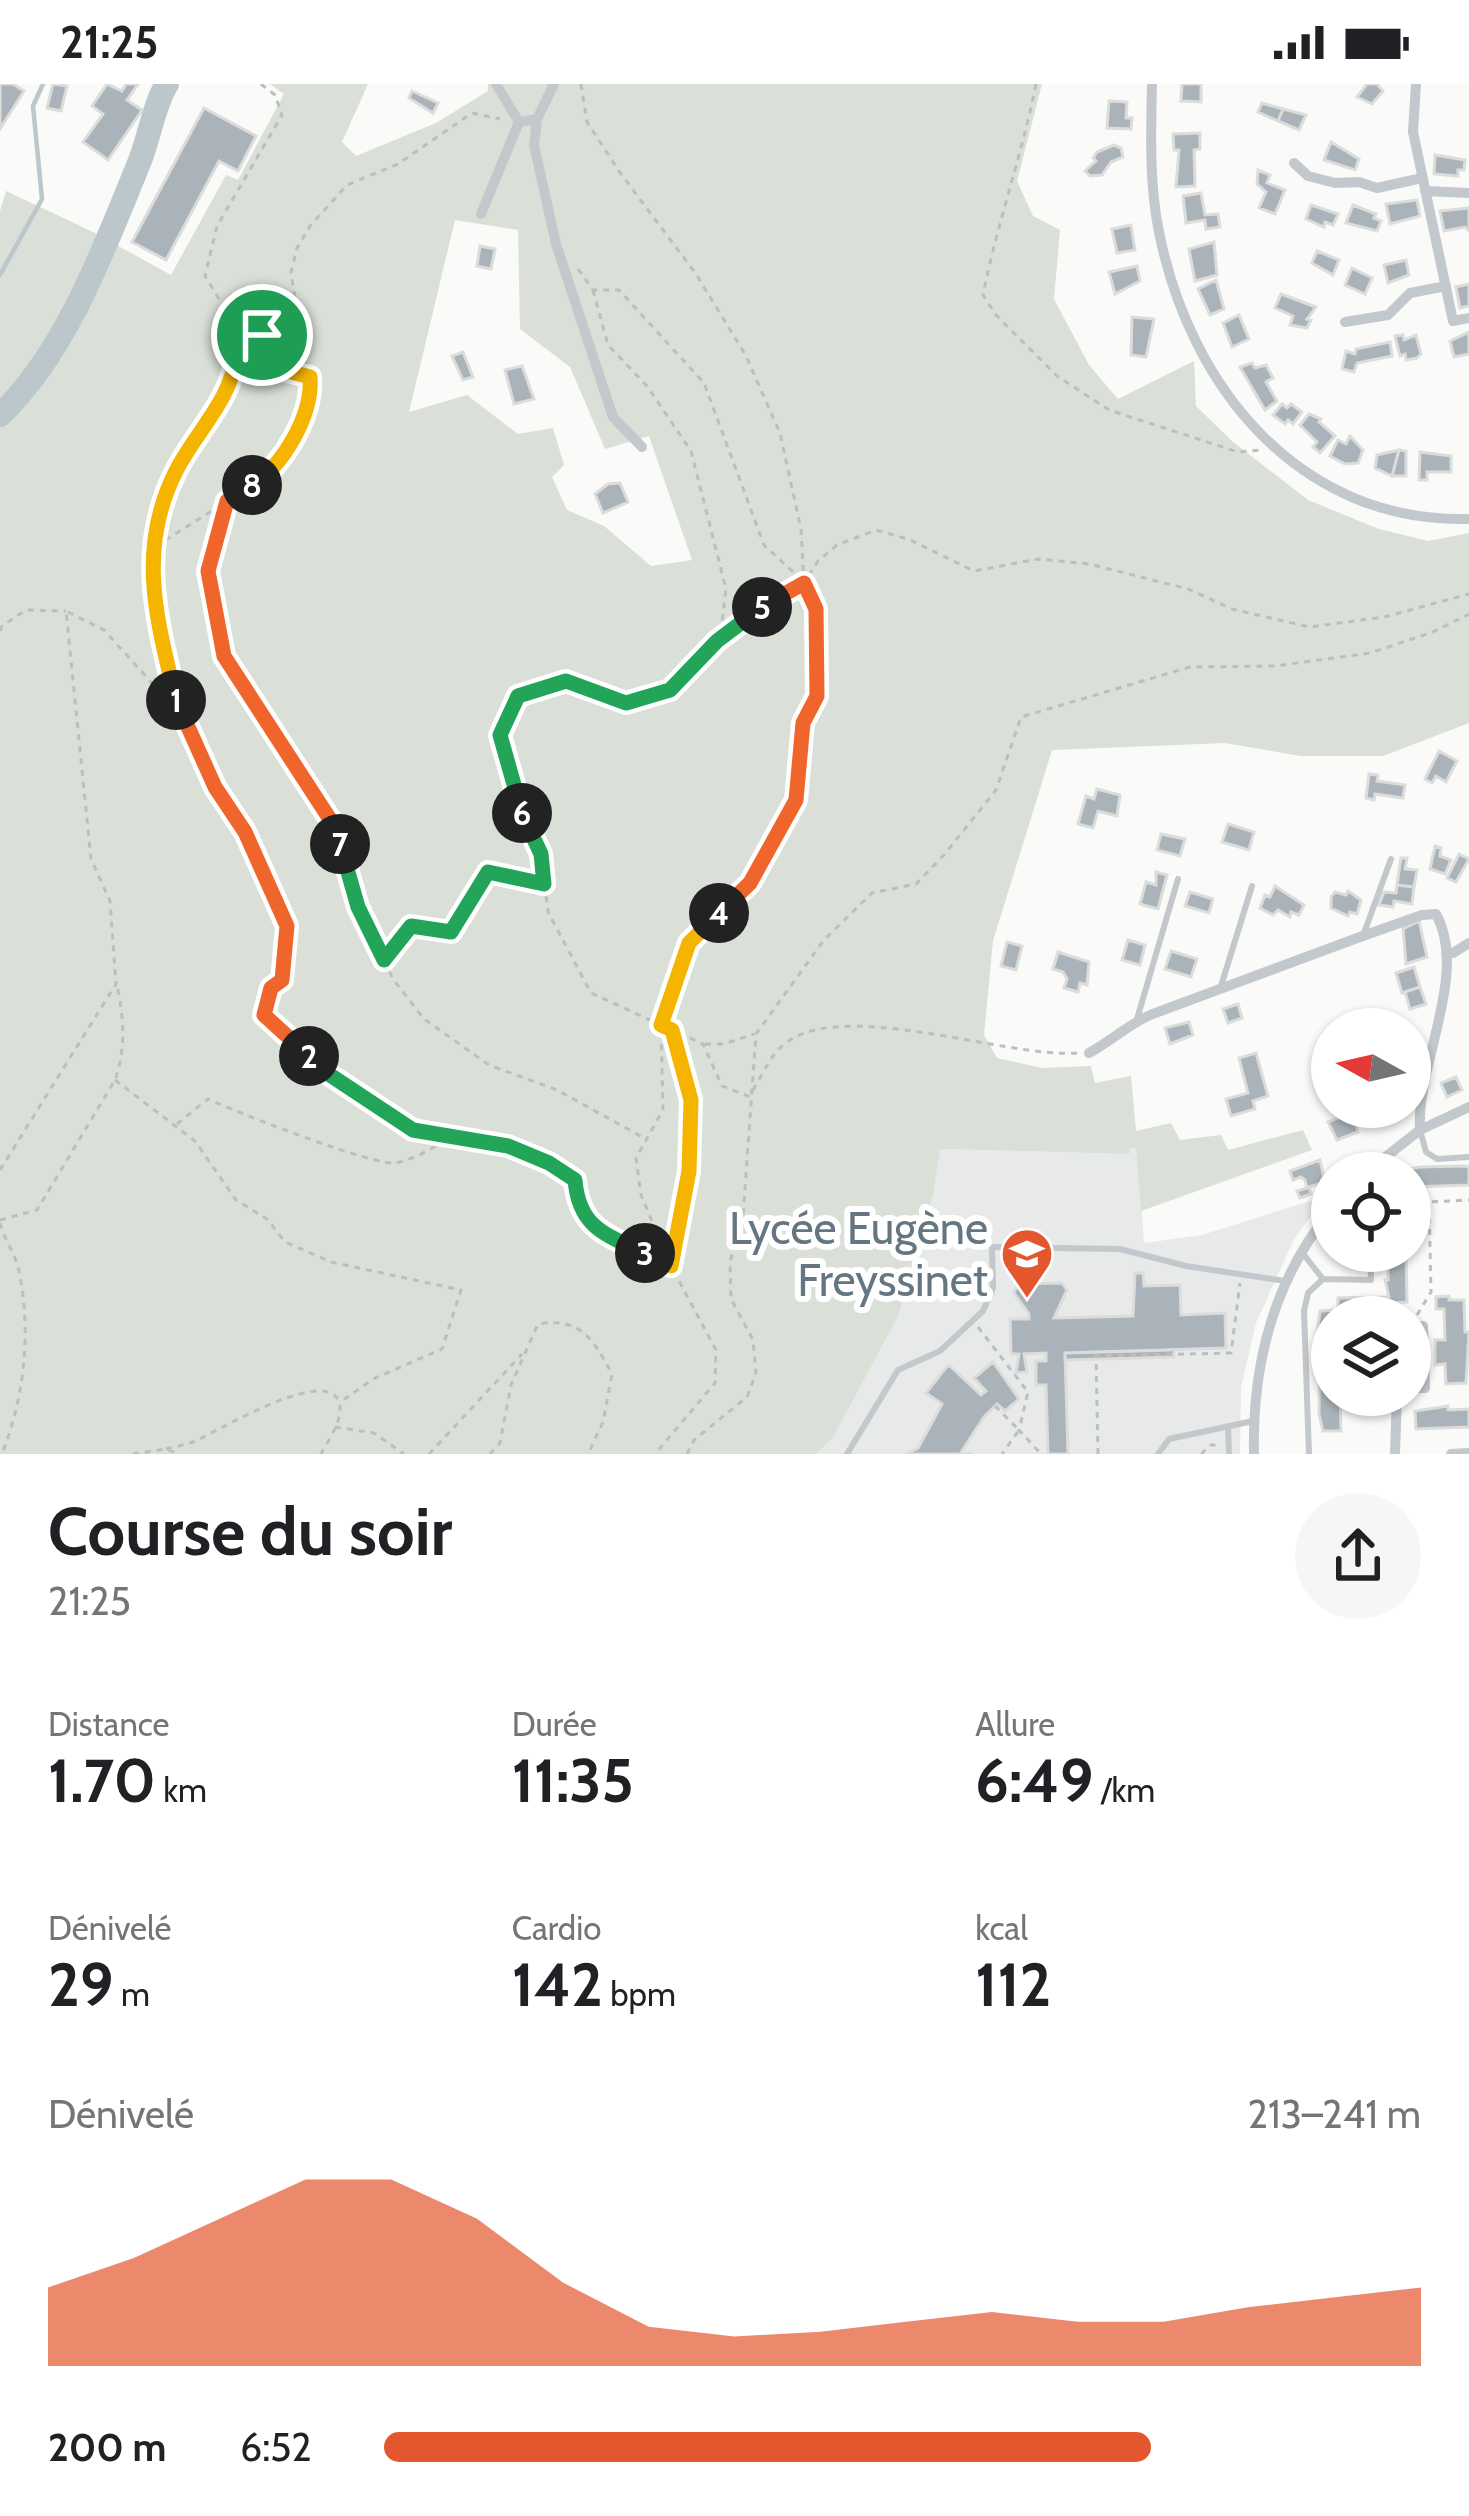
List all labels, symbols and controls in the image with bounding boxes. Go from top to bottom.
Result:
text: 21:25 [60,15,158,69]
pin [211,284,313,386]
icon: arrive [229,302,295,368]
pin: 8 [222,455,282,515]
text: 8 [242,465,262,505]
pin: 5 [732,577,792,637]
text: 5 [753,587,771,627]
pin: 1 [146,670,206,730]
text: 1 [170,680,182,720]
pin: 6 [492,783,552,843]
text: 6 [513,793,531,833]
pin: 7 [310,814,370,874]
text: 7 [332,824,348,864]
pin: 4 [689,883,749,943]
text: 4 [709,893,729,933]
north arrow [1311,1008,1431,1128]
map controls [1311,1008,1431,1416]
pin: 2 [279,1026,339,1086]
text: 2 [300,1036,318,1076]
button: locate [1311,1152,1431,1272]
place label: Lycée Eugène Freyssinet [729,1201,988,1307]
pin: 3 [615,1223,675,1283]
school or university icon: Lycée Eugène Freyssinet [999,1226,1055,1300]
text: 3 [636,1233,654,1273]
button: layers [1311,1296,1431,1416]
text: Course du soir [48,1491,452,1572]
button: share [1295,1493,1421,1619]
text: 21:25 [48,1577,131,1625]
text: Distance [48,1704,169,1744]
text: Durée [512,1704,597,1744]
text: Allure [975,1704,1055,1744]
text: 1.70 [48,1744,156,1817]
text: 11:35 [512,1744,634,1817]
text: 6:49 [975,1744,1093,1817]
text: km [156,1770,207,1810]
text: /km [1093,1770,1155,1810]
text: Dénivelé [48,1908,172,1948]
text: Cardio [512,1908,601,1948]
text: kcal [975,1908,1028,1948]
text: 29 [48,1948,113,2021]
text: 142 [512,1948,603,2021]
text: 112 [975,1948,1051,2021]
text: m [113,1974,150,2014]
text: bpm [603,1974,676,2014]
text: Dénivelé [48,2090,194,2138]
text: 213–241 m [1248,2090,1421,2138]
text: 200 m [48,2423,166,2471]
text: 6:52 [240,2423,312,2471]

